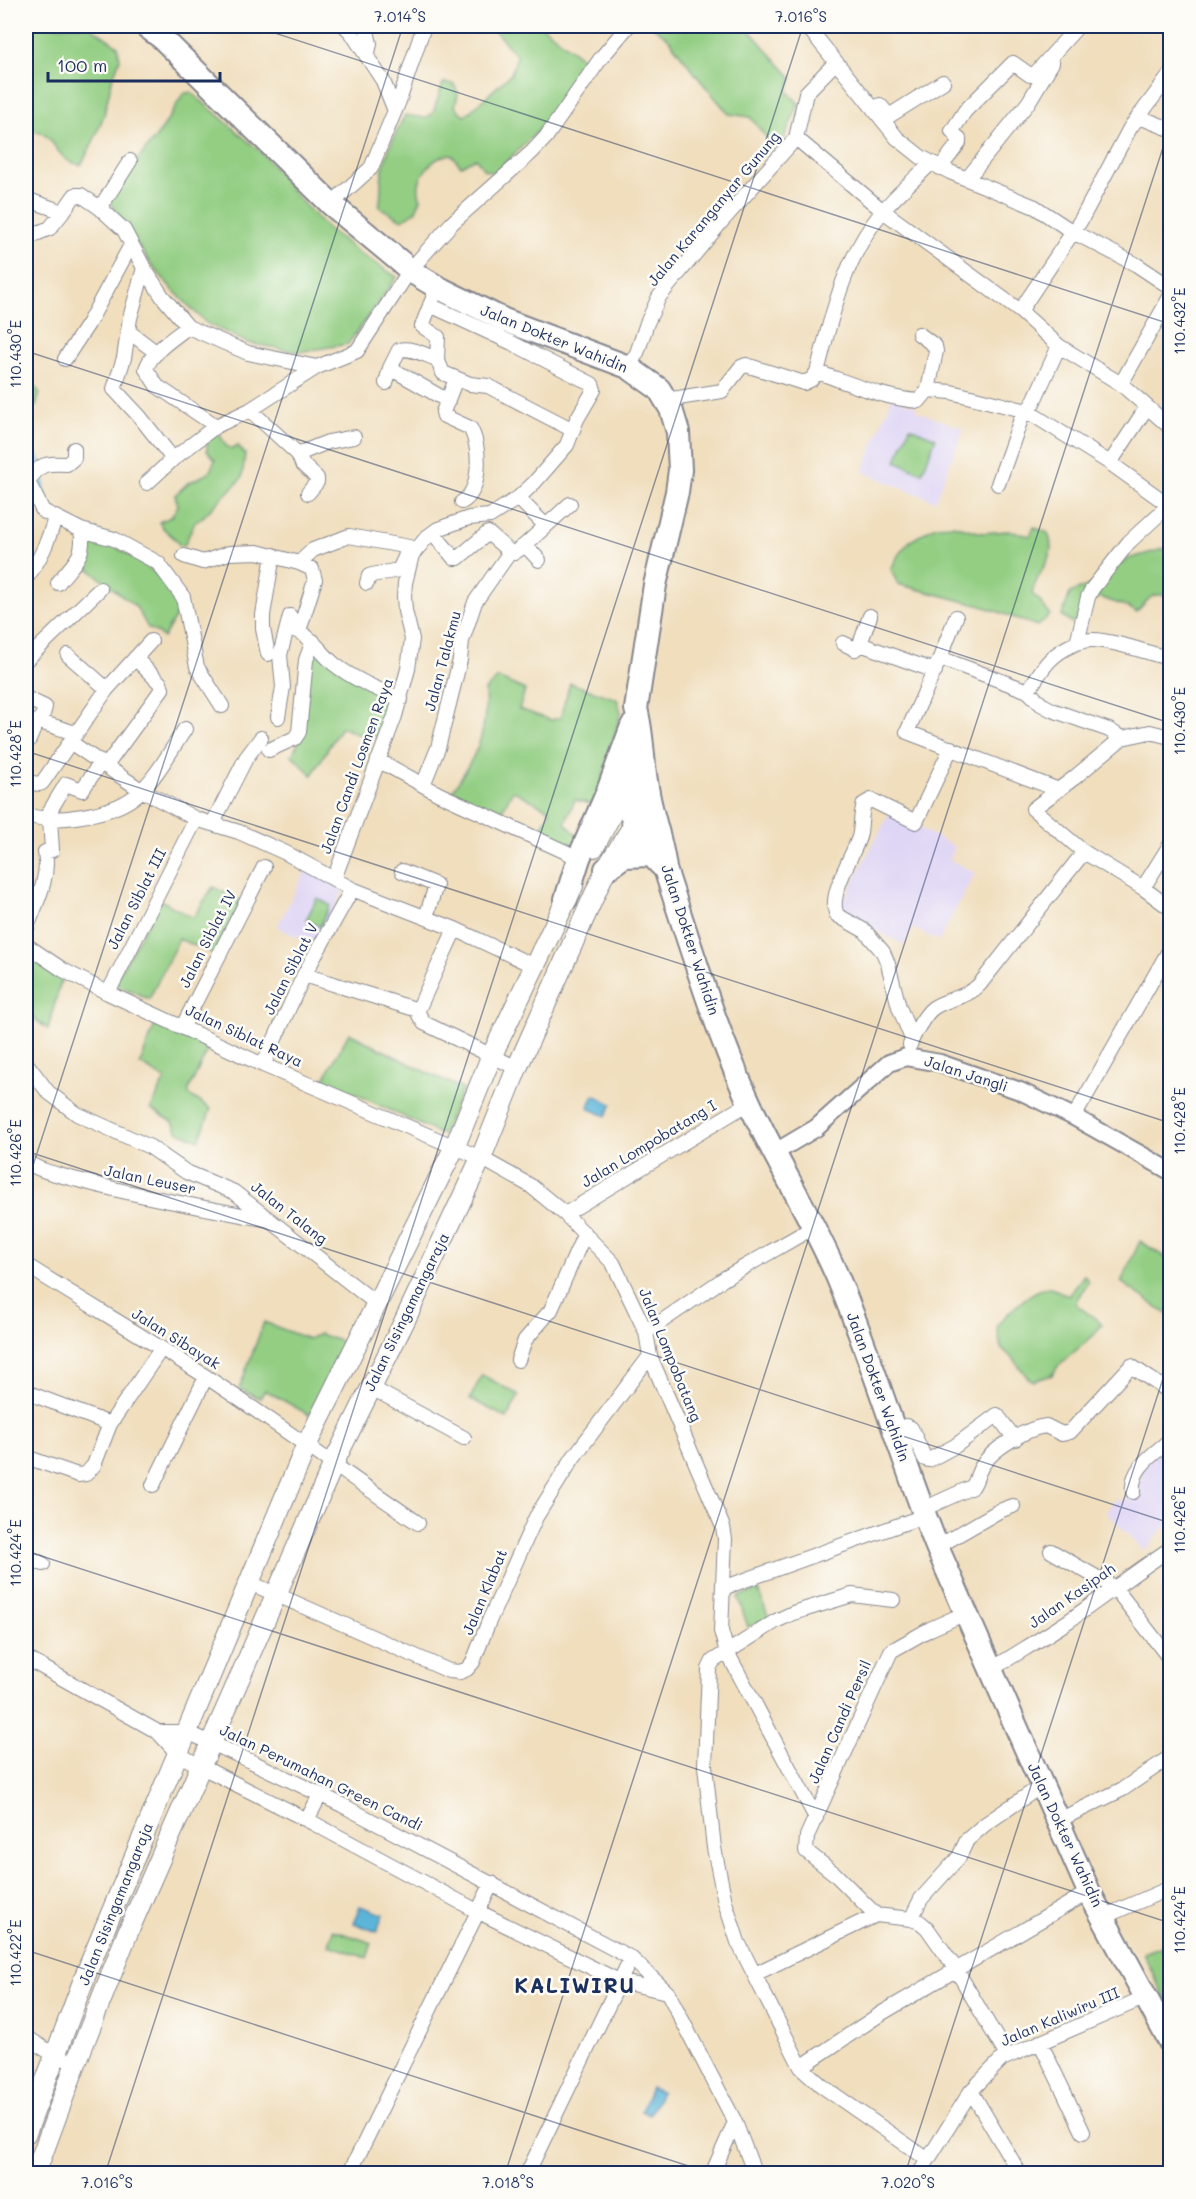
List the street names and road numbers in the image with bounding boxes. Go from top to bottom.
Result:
street label: Jalan Karanganyar Gunung [643,127,784,290]
street label: Jalan Dokter Wahidin [478,299,631,377]
street label: Jalan Talakmu [419,609,465,713]
street label: Jalan Candi Losmen Raya [315,675,397,856]
street label: Jalan Siblat III [102,844,170,952]
street label: Jalan Dokter Wahidin [657,862,725,1018]
street label: Jalan Siblat IV [174,886,240,991]
street label: Jalan Siblat V [258,919,322,1018]
street label: Jalan Siblat Raya [183,999,306,1071]
street label: Jalan Jangli [922,1050,1011,1096]
street label: Jalan Lompobatang I [577,1095,720,1191]
street label: Jalan Leuser [102,1160,198,1199]
street label: Jalan Talang [247,1176,332,1248]
street label: Jalan Sisingamangaraja [359,1229,453,1394]
street label: Jalan Lompobatang [635,1285,707,1425]
street label: Jalan Sibayak [128,1303,225,1373]
street label: Jalan Dokter Wahidin [843,1309,915,1464]
street label: Jalan Klabat [457,1546,511,1638]
street label: Jalan Kasipah [1024,1558,1119,1632]
street label: Jalan Candi Persil [803,1657,875,1786]
street label: Jalan Perumahan Green Candi [217,1719,426,1835]
street label: Jalan Dokter Wahidin [1024,1759,1108,1910]
street label: Jalan Sisingamangaraja [73,1819,157,1988]
street label: Jalan Kaliwiru III [997,1982,1122,2050]

